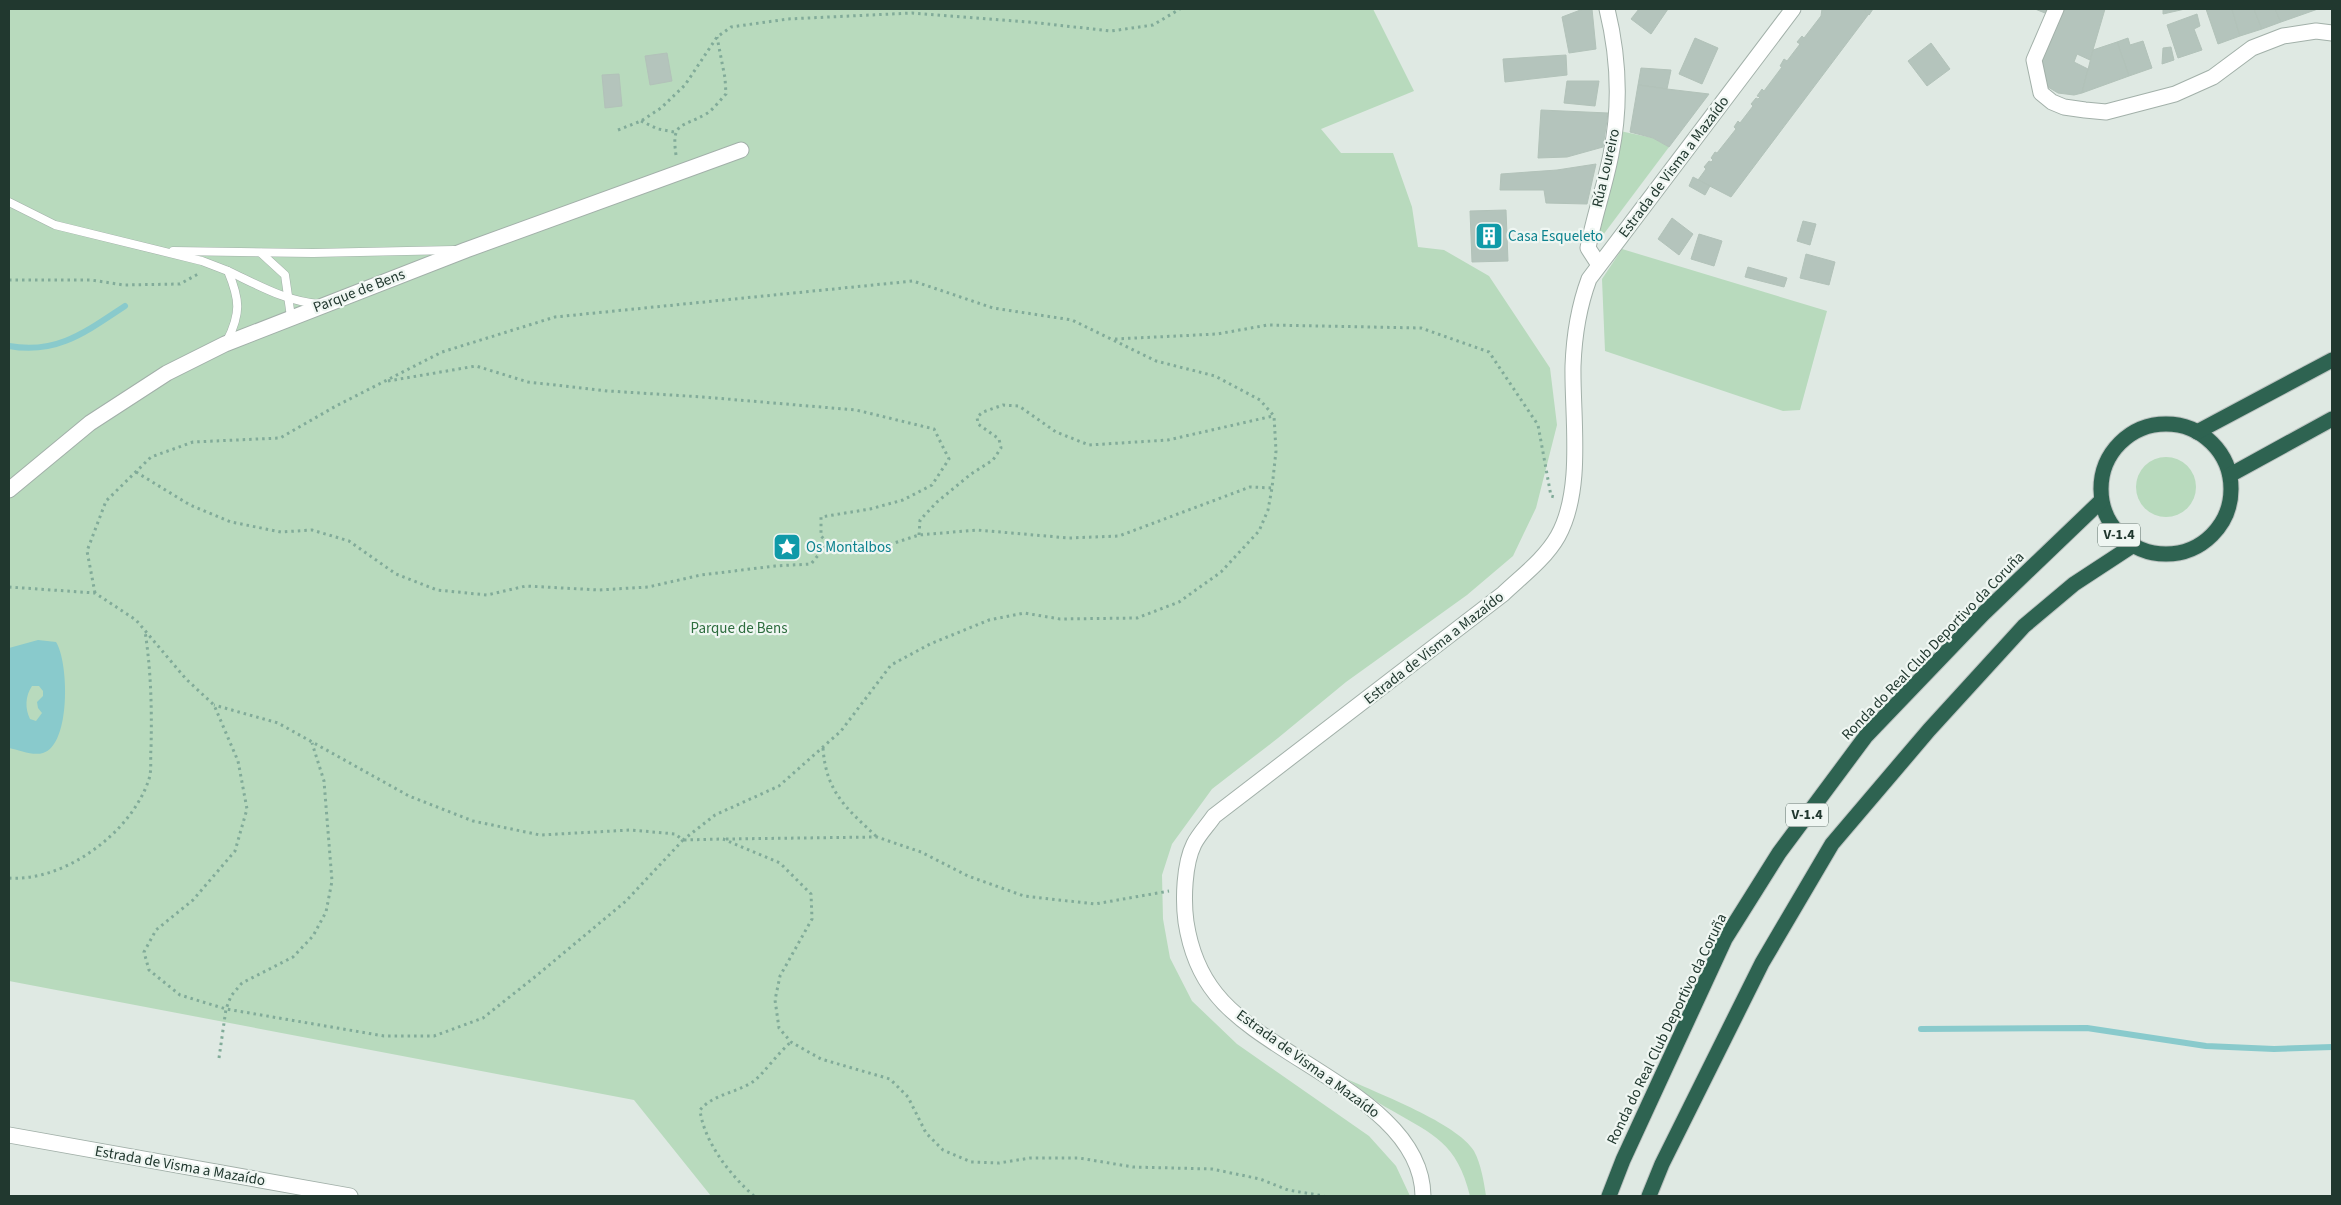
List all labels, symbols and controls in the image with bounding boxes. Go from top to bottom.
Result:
street label: Estrada de Visma a Mazaído [1614,92,1734,242]
street label: Rúa Loureiro [1587,127,1625,209]
building icon: Casa Esqueleto [1474,221,1504,251]
place label: Casa Esqueleto [1508,226,1603,247]
street label: Parque de Bens [310,264,408,318]
road number: V-1.4 [2098,524,2140,546]
place icon: Os Montalbos [772,532,802,562]
place label: Os Montalbos [806,537,891,558]
street label: Ronda do Real Club Deportivo da Coruña [1837,547,2029,745]
street label: Estrada de Visma a Mazaído [1360,587,1508,709]
park label: Parque de Bens [691,618,787,639]
road number: V-1.4 [1786,804,1828,826]
street label: Ronda do Real Club Deportivo da Coruña [1602,910,1732,1148]
street label: Estrada de Visma a Mazaído [1232,1005,1384,1123]
street label: Estrada de Visma a Mazaído [93,1141,267,1191]

